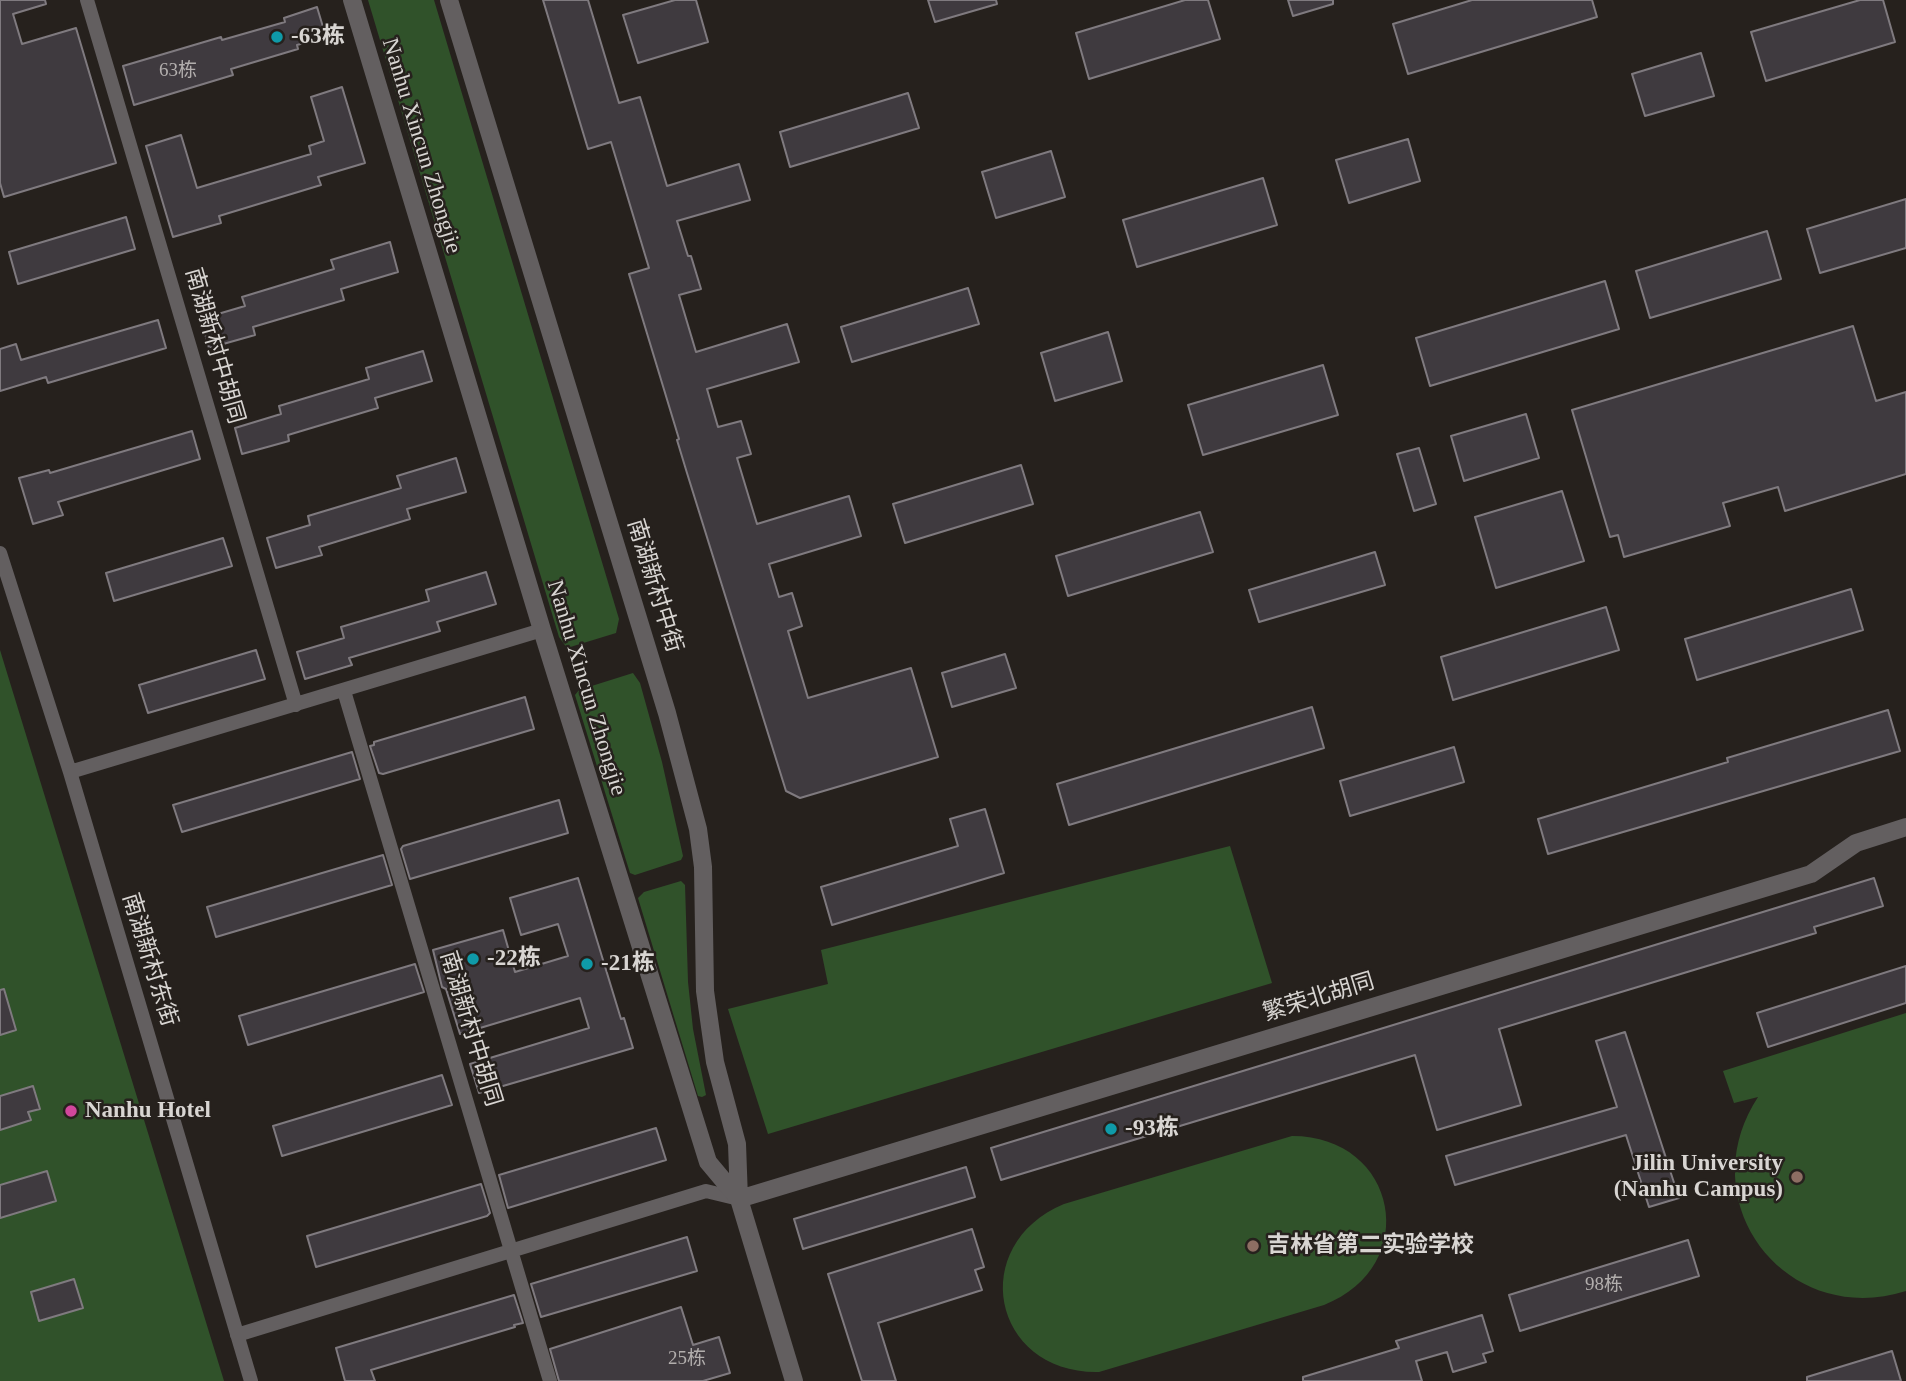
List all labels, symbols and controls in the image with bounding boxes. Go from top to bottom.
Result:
place label: -63栋 [291,23,345,51]
marker: -63栋 [269,29,285,45]
street label: Nanhu Xincun Zhongjie [375,35,467,257]
house number: 63栋 [159,60,197,82]
street label: 南湖新村中胡同 [179,265,249,427]
street label: 南湖新村中街 [621,516,687,656]
street label: Nanhu Xincun Zhongjie [540,577,632,799]
street label: 南湖新村东街 [116,890,182,1030]
place label: -22栋 [487,945,541,973]
street label: 南湖新村中胡同 [433,948,507,1110]
place label: -21栋 [601,950,655,978]
marker: -22栋 [465,951,481,967]
marker: -21栋 [579,956,595,972]
street label: 繁荣北胡同 [1260,968,1378,1028]
place label: Nanhu Hotel [85,1097,211,1125]
marker: Nanhu Hotel [63,1103,79,1119]
place label: -93栋 [1125,1115,1179,1143]
marker: -93栋 [1103,1121,1119,1137]
place label: Jilin University (Nanhu Campus) [1614,1150,1783,1204]
marker: Jilin University (Nanhu Campus) [1789,1169,1805,1185]
place label: 吉林省第二实验学校 [1267,1232,1474,1260]
marker: 吉林省第二实验学校 [1245,1238,1261,1254]
house number: 98栋 [1585,1274,1623,1296]
house number: 25栋 [668,1348,706,1370]

